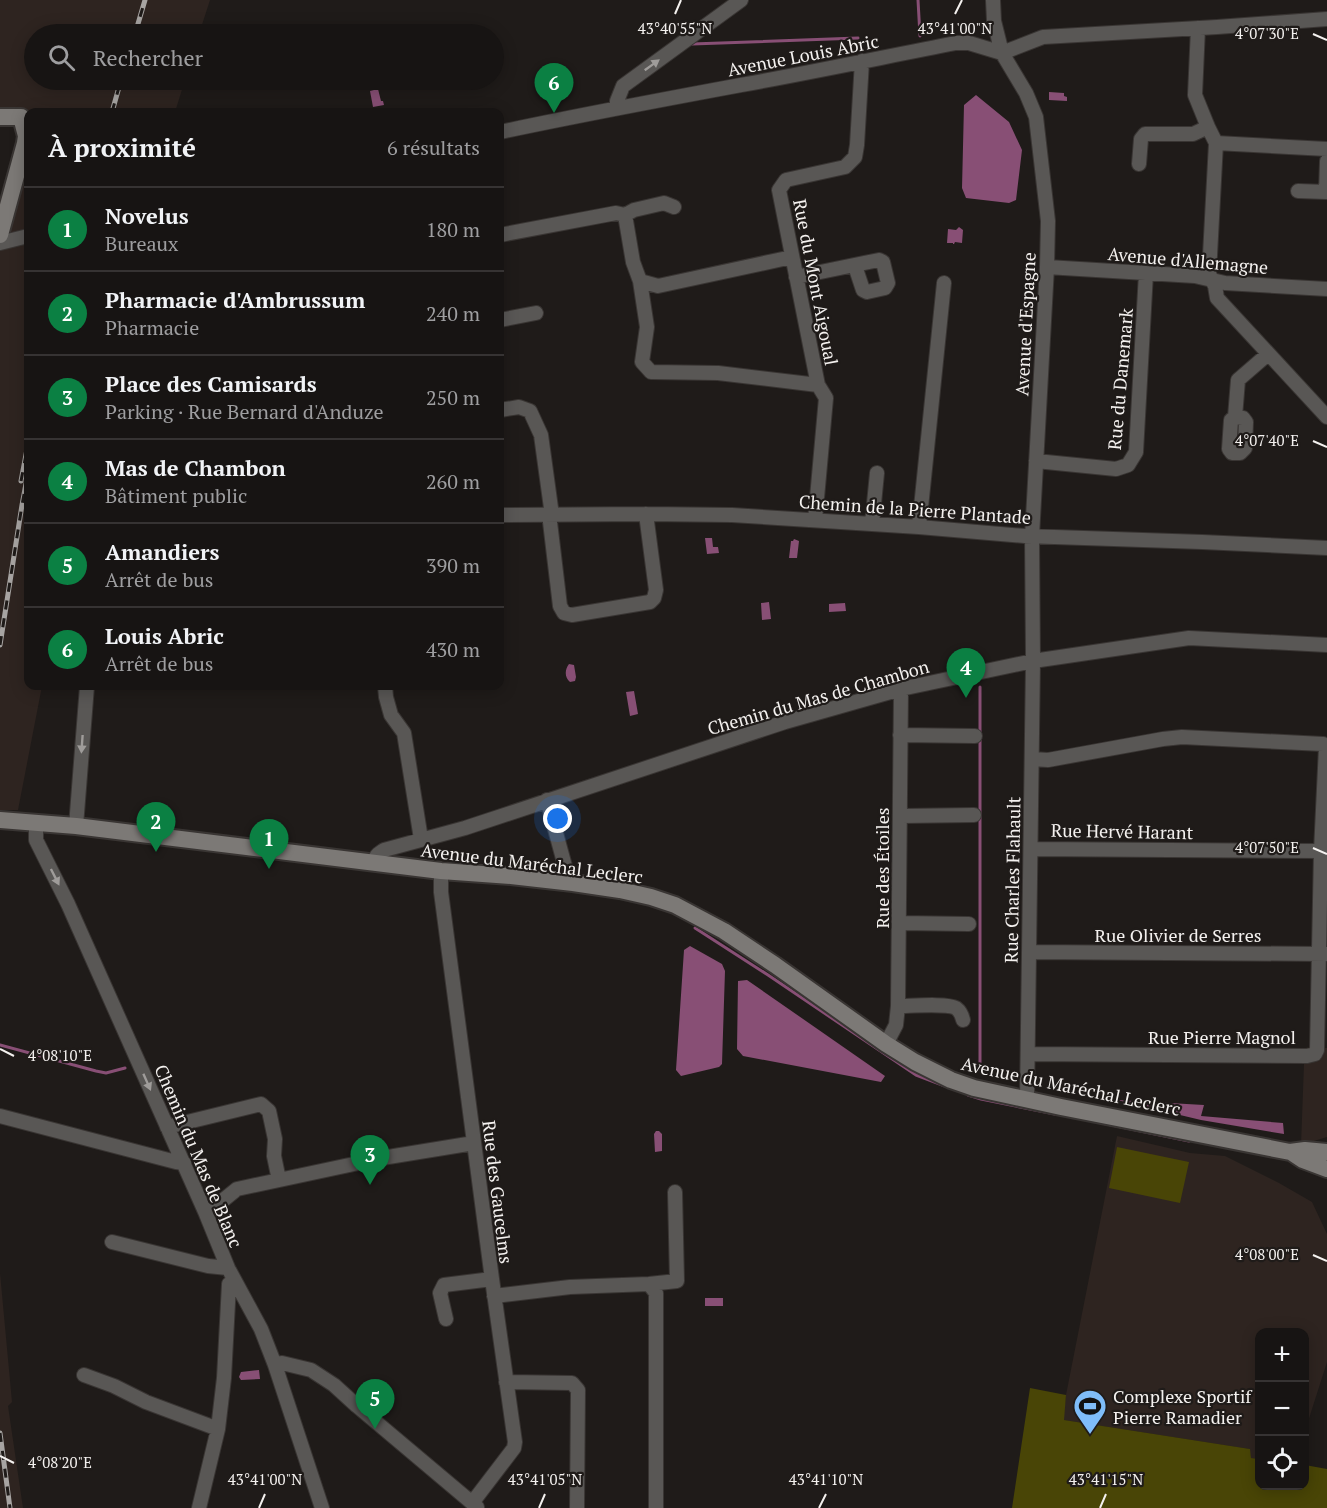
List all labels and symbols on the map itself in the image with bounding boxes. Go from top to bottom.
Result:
text: 43°40'55"N [638,18,712,38]
text: 43°41'00"N [918,18,992,38]
text: 4°07'30"E [1235,23,1299,43]
street label: Avenue Louis Abric [725,29,881,81]
one-way arrow [643,59,659,71]
pin: 6 [534,63,574,113]
street label: Rue du Mont Aigoual [788,197,844,367]
street label: Avenue d'Allemagne [1107,241,1269,279]
street label: Avenue d'Espagne [1009,251,1041,397]
street label: Rue du Danemark [1102,306,1138,451]
text: 4°07'40"E [1235,430,1299,450]
street label: Chemin de la Pierre Plantade [798,489,1032,529]
pin: 4 [946,648,986,698]
street label: Chemin du Mas de Chambon [704,654,932,740]
one-way arrow [78,734,87,753]
street label: Rue Charles Flahault [999,796,1025,963]
pin: 2 [136,802,176,852]
your location [543,804,572,833]
street label: Rue des Étoiles [870,807,894,929]
street label: Rue Hervé Harant [1051,818,1194,844]
pin: 1 [250,820,288,869]
street label: Avenue du Maréchal Leclerc [420,837,644,889]
text: 4°07'50"E [1235,837,1299,857]
one-way arrow [49,868,59,886]
street label: Rue Olivier de Serres [1094,923,1262,947]
street label: Rue Pierre Magnol [1148,1025,1296,1049]
text: 4°08'10"E [28,1045,92,1065]
street label: Avenue du Maréchal Leclerc [959,1051,1183,1121]
street label: Chemin du Mas de Blanc [149,1061,249,1251]
one-way arrow [142,1073,152,1091]
street label: Rue des Gaucelms [477,1119,519,1265]
pin: 3 [350,1136,389,1185]
text: 4°08'00"E [1235,1244,1299,1264]
pin: 5 [356,1380,394,1429]
place label: Complexe Sportif Pierre Ramadier [1113,1384,1253,1429]
sports icon: Complexe Sportif Pierre Ramadier [1072,1388,1108,1435]
text: 4°08'20"E [28,1452,92,1472]
text: 43°41'00"N [228,1469,302,1489]
text: 43°41'05"N [508,1469,582,1489]
text: 43°41'10"N [789,1469,863,1489]
text: 43°41'15"N [1069,1469,1143,1489]

